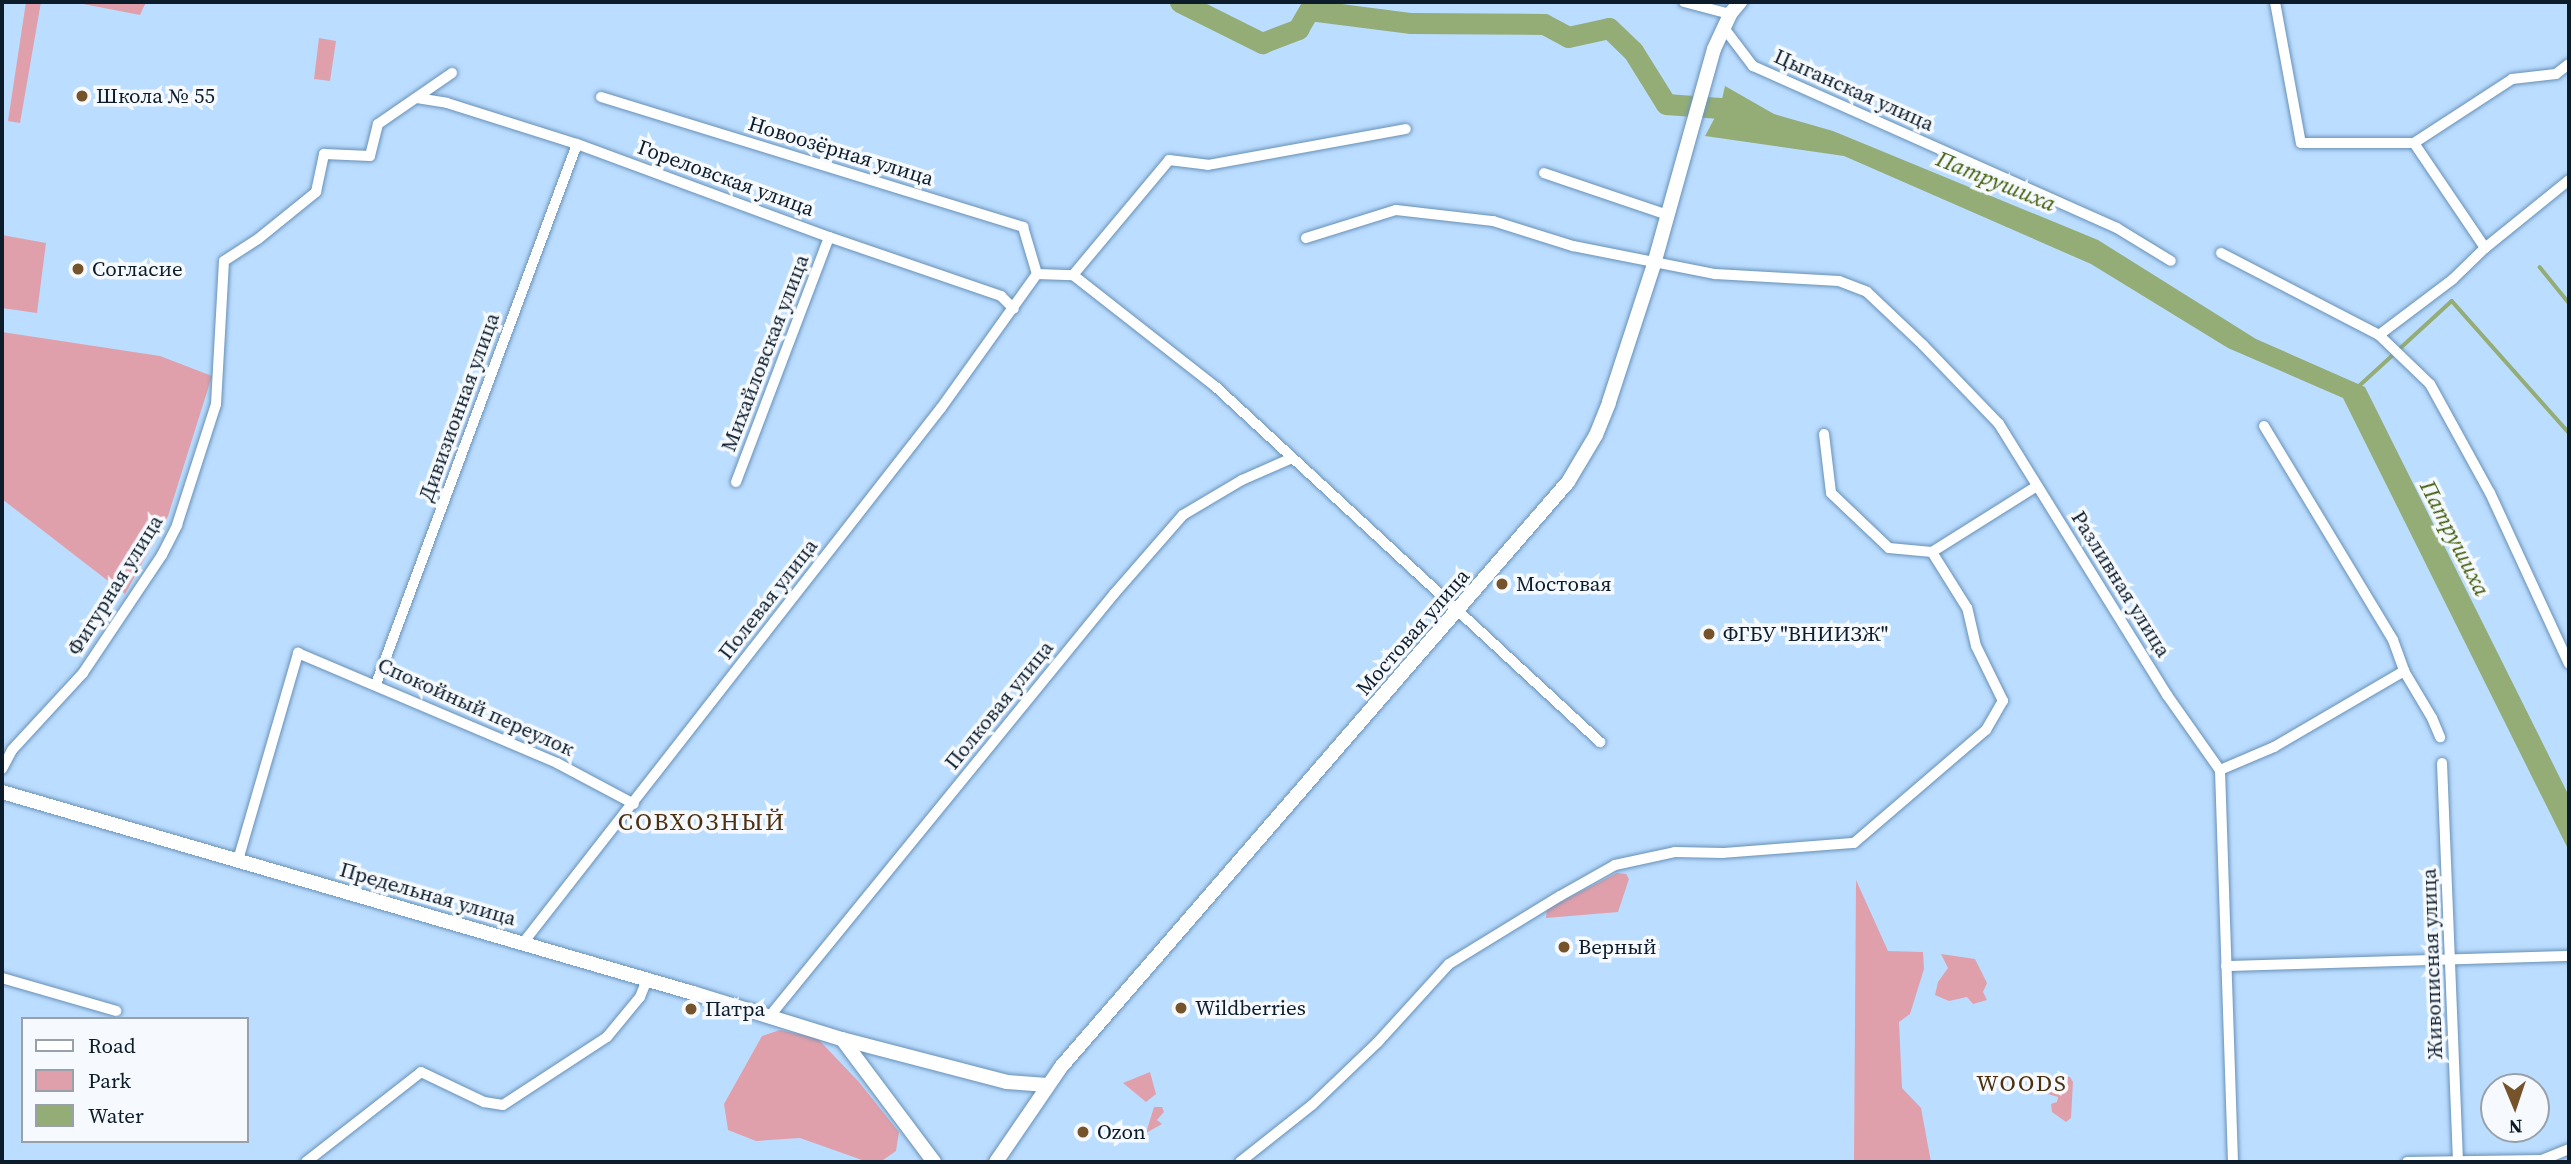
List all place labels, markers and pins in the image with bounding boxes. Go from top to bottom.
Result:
place label: Школа № 55 [96,83,215,109]
marker: Школа № 55 [74,88,90,104]
place label: Согласие [92,256,183,282]
marker: Согласие [70,261,86,277]
place label: Мостовая [1516,571,1612,597]
marker: Мостовая [1494,576,1510,592]
place label: ФГБУ "ВНИИЗЖ" [1723,621,1889,647]
marker: ФГБУ "ВНИИЗЖ" [1701,626,1717,642]
place label: Верный [1578,934,1657,960]
marker: Верный [1556,939,1572,955]
place label: Wildberries [1195,995,1306,1021]
place label: Патра [705,996,765,1022]
marker: Wildberries [1173,1000,1189,1016]
marker: Патра [683,1001,699,1017]
place label: Ozon [1097,1119,1146,1145]
marker: Ozon [1075,1124,1091,1140]

